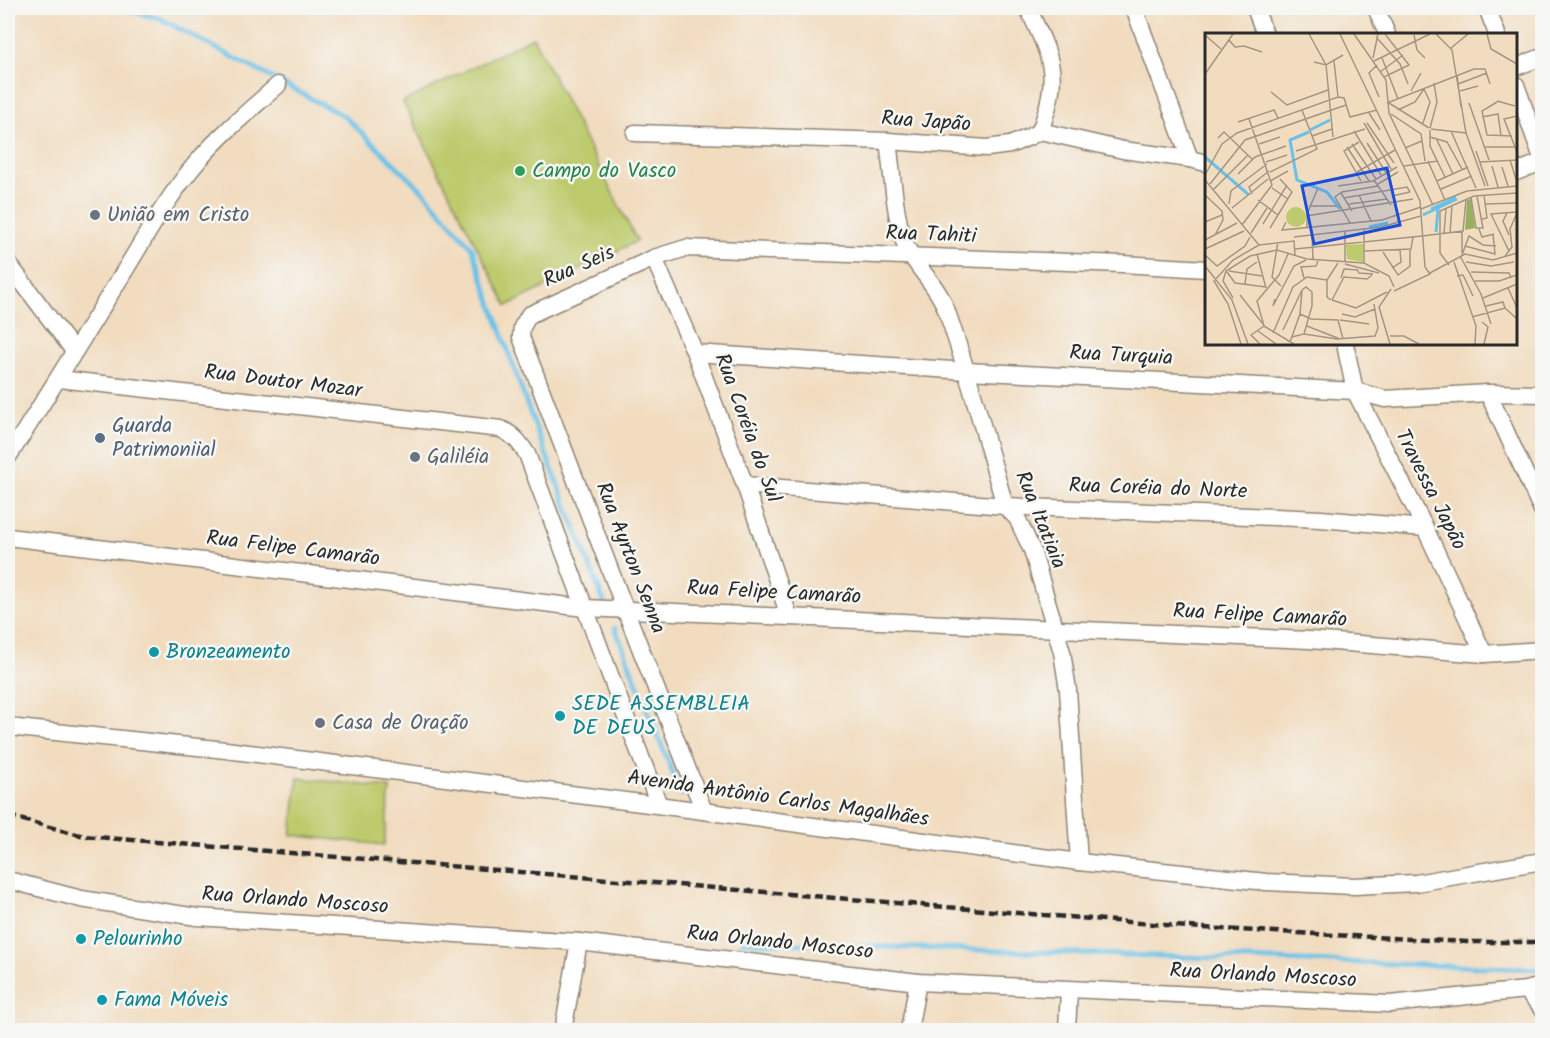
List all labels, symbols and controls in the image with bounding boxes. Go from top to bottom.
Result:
inset map [1205,33,1517,345]
street label: Rua Japão [880,102,972,142]
place label: Campo do Vasco [532,155,676,188]
marker: Campo do Vasco [513,164,527,178]
place label: União em Cristo [107,199,249,232]
marker: União em Cristo [88,208,102,222]
street label: Rua Tahiti [885,217,978,253]
street label: Rua Seis [538,237,620,297]
street label: Rua Turquia [1068,337,1174,375]
street label: Rua Coréia do Sul [705,349,789,507]
street label: Rua Doutor Mozar [202,356,365,408]
place label: Guarda Patrimoniial [112,410,216,467]
street label: Travessa Japão [1385,424,1475,556]
marker: Guarda Patrimoniial [93,431,107,445]
place label: Galiléia [427,441,489,474]
marker: Galiléia [408,450,422,464]
street label: Rua Itatiaia [1005,466,1075,574]
street label: Rua Coréia do Norte [1068,469,1248,509]
street label: Rua Ayrton Senna [586,477,674,639]
street label: Rua Felipe Camarão [204,522,382,576]
street label: Rua Felipe Camarão [686,572,862,614]
street label: Rua Felipe Camarão [1172,595,1348,637]
place label: Bronzeamento [166,636,291,669]
marker: Bronzeamento [147,645,161,659]
place label: SEDE ASSEMBLEIA DE DEUS [572,688,750,745]
place label: Casa de Oração [332,707,468,740]
marker: SEDE ASSEMBLEIA DE DEUS [553,709,567,723]
marker: Casa de Oração [313,716,327,730]
street label: Avenida Antônio Carlos Magalhães [625,761,931,837]
street label: Rua Orlando Moscoso [200,878,390,924]
street label: Rua Orlando Moscoso [685,917,875,969]
place label: Pelourinho [93,923,183,956]
marker: Pelourinho [74,932,88,946]
street label: Rua Orlando Moscoso [1169,955,1357,997]
place label: Fama Móveis [114,984,228,1017]
marker: Fama Móveis [95,993,109,1007]

